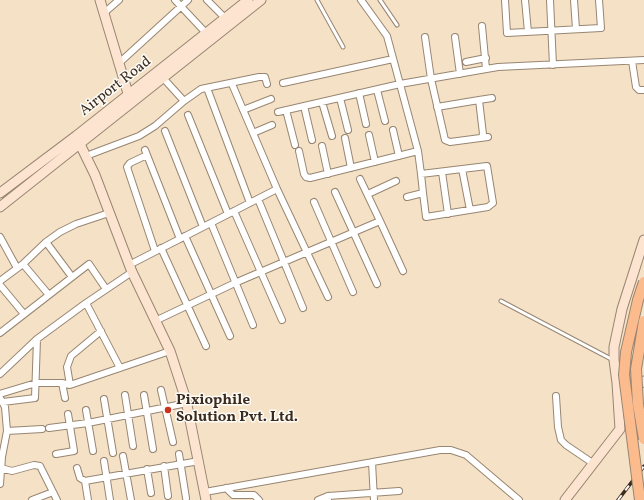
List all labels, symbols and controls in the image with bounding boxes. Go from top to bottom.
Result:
street label: Airport Road [76,53,156,121]
place label: Pixiophile Solution Pvt. Ltd. [176,392,298,427]
marker: Pixiophile Solution Pvt. Ltd. [163,405,173,415]

